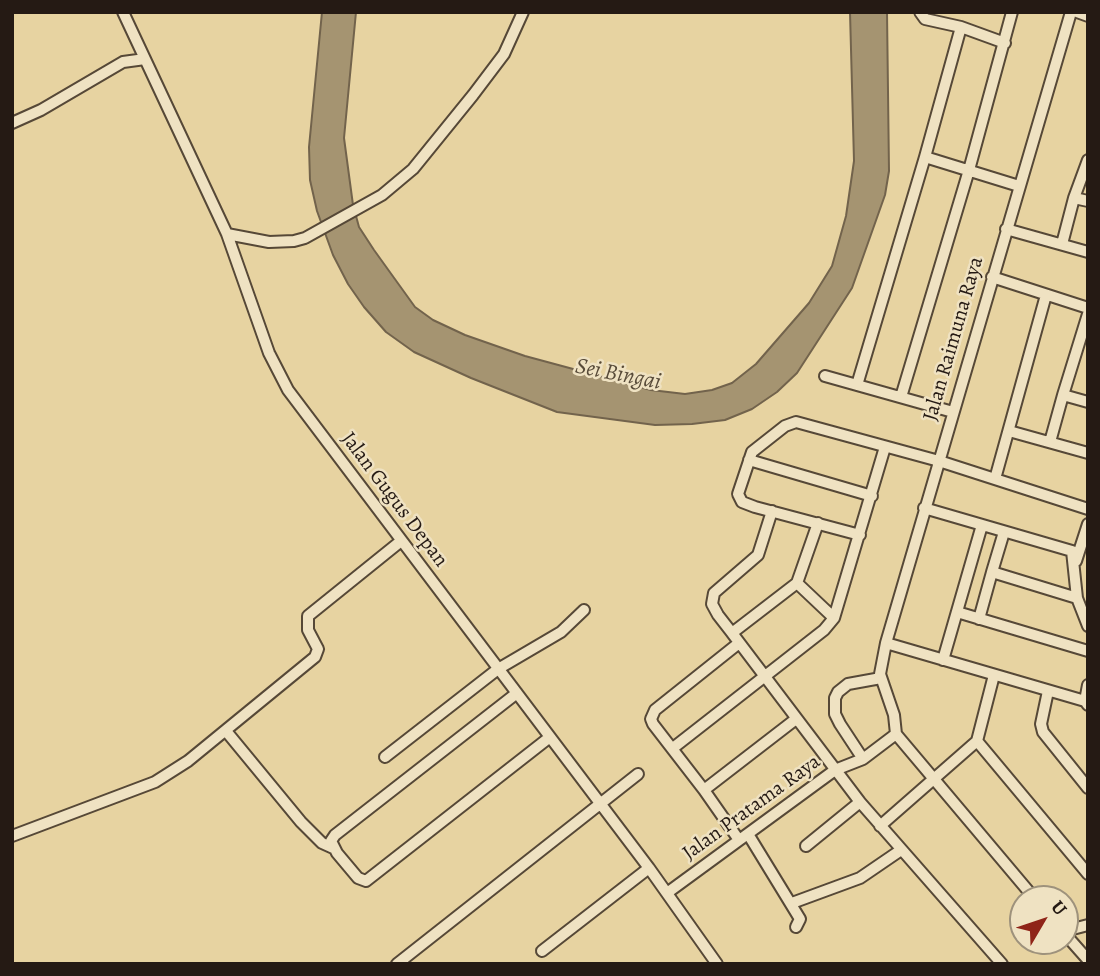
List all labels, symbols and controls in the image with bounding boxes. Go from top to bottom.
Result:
street label: Jalan Raimuna Raya [919,254,989,424]
water label: Sei Bingai [573,353,663,397]
street label: Jalan Gugus Depan [335,427,453,573]
street label: Jalan Pratama Raya [678,750,826,866]
north arrow [1009,885,1079,955]
text: U [1045,895,1073,921]

